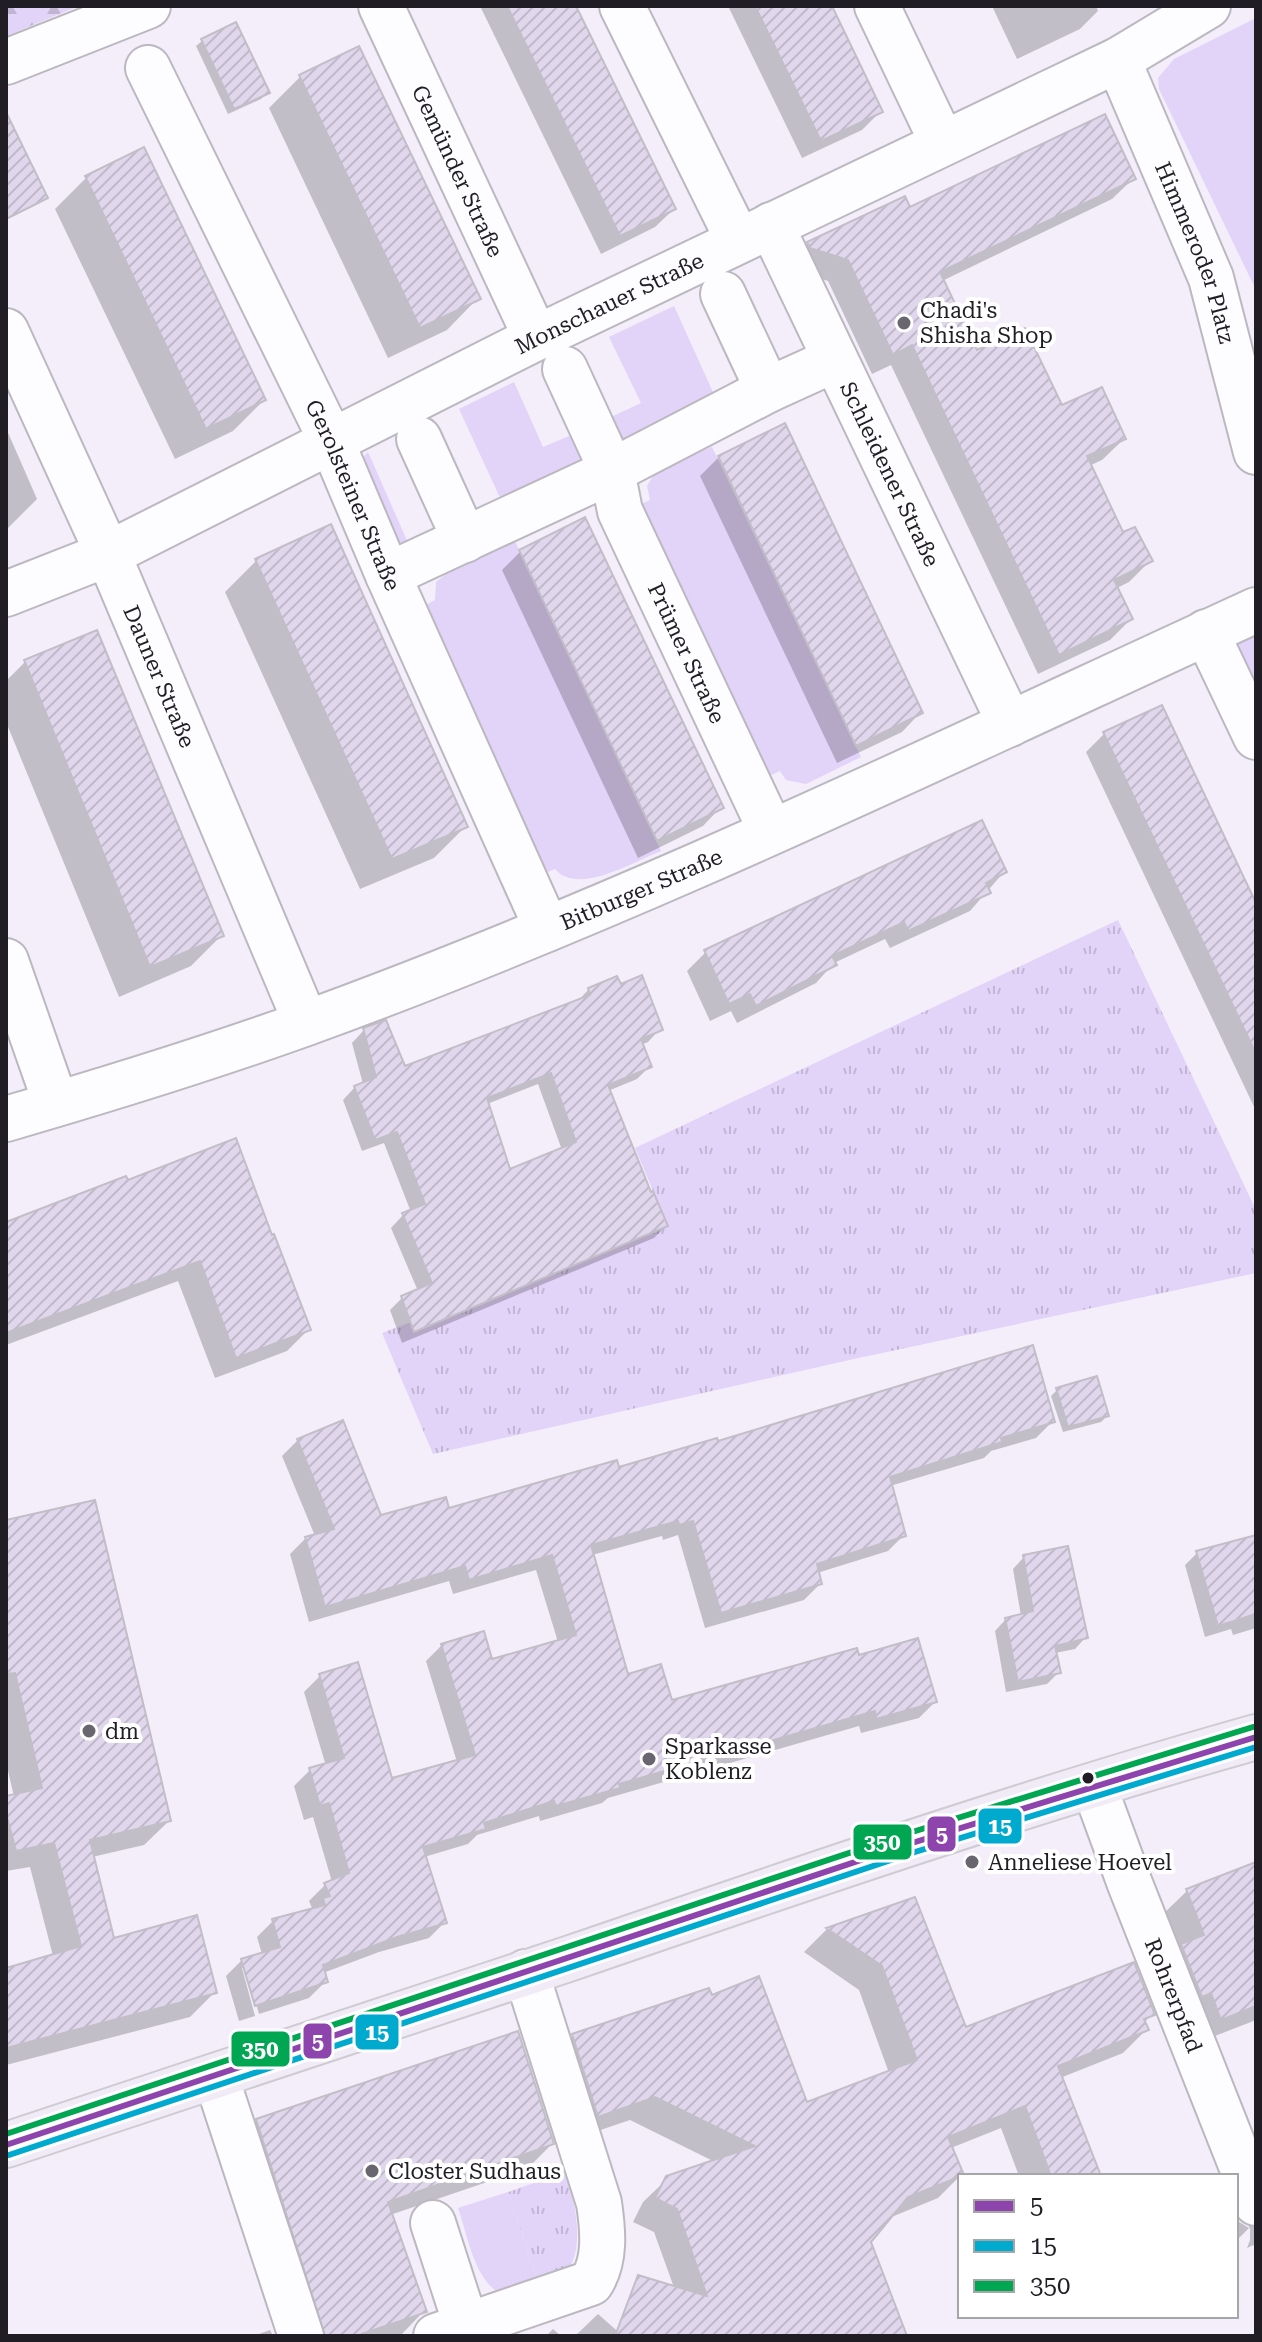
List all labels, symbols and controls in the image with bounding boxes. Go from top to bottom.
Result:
street label: Gemünder Straße [407,81,509,261]
street label: Himmeroder Platz [1150,158,1240,346]
street label: Monschauer Straße [511,247,707,359]
place label: Chadi's Shisha Shop [920,298,1053,348]
marker: Chadi's Shisha Shop [895,314,913,332]
street label: Schleidener Straße [835,378,945,570]
street label: Gerolsteiner Straße [301,396,406,594]
street label: Prümer Straße [643,579,731,727]
street label: Dauner Straße [119,601,201,751]
street label: Bitburger Straße [556,843,726,935]
place label: dm [105,1719,139,1744]
marker: dm [80,1722,98,1740]
place label: Sparkasse Koblenz [665,1734,772,1784]
marker: Sparkasse Koblenz [640,1750,658,1768]
unlabelled marker [1080,1770,1096,1786]
line badge: 15 [977,1807,1023,1845]
text: 15 [988,1814,1012,1839]
line badge: 5 [926,1815,957,1853]
text: 5 [936,1822,948,1847]
line badge: 350 [852,1823,913,1861]
text: 350 [864,1830,900,1855]
place label: Anneliese Hoevel [988,1850,1172,1875]
marker: Anneliese Hoevel [963,1853,981,1871]
street label: Rohrerpfad [1140,1934,1208,2056]
line badge: 15 [354,2013,400,2051]
text: 15 [365,2020,389,2045]
line badge: 5 [302,2022,333,2060]
text: 5 [312,2029,324,2054]
line badge: 350 [230,2030,291,2068]
text: 350 [242,2037,278,2062]
place label: Closter Sudhaus [388,2159,561,2184]
marker: Closter Sudhaus [363,2162,381,2180]
legend [958,2174,1238,2318]
text: 5 [1030,2192,1043,2220]
text: 15 [1030,2232,1057,2260]
text: 350 [1030,2272,1070,2300]

